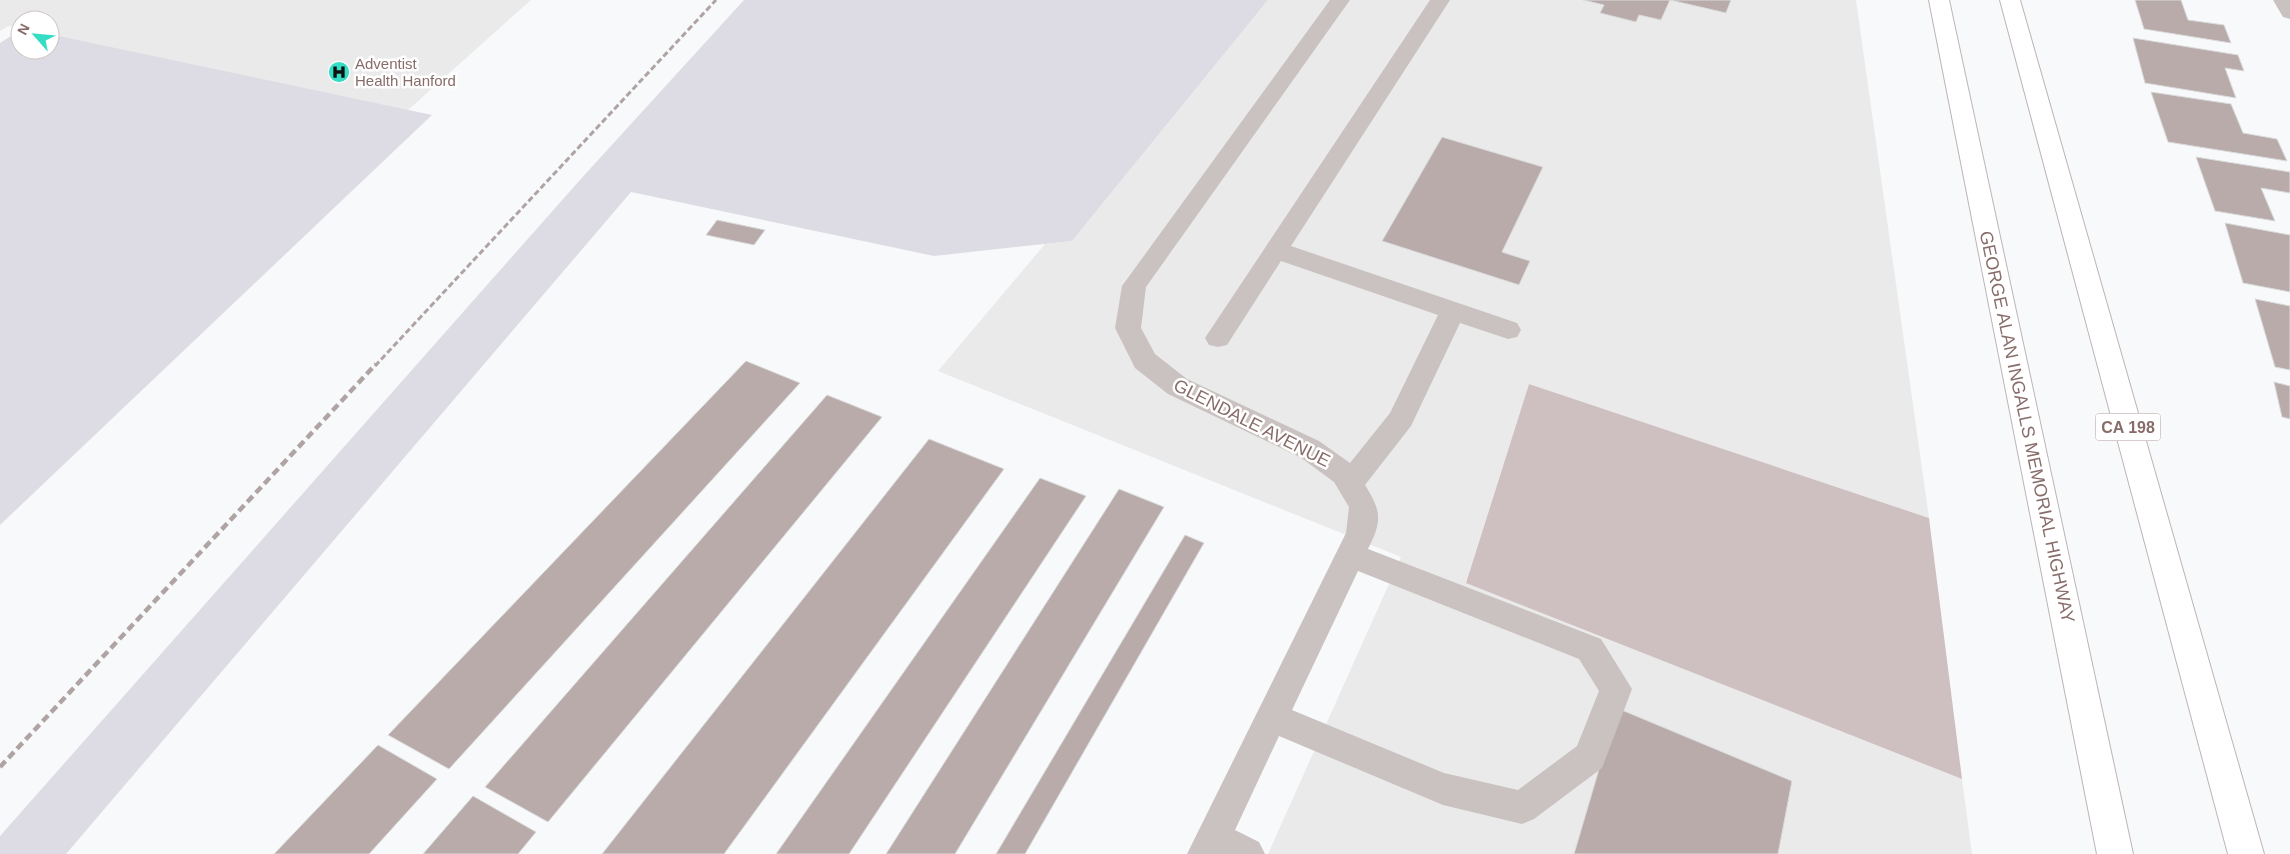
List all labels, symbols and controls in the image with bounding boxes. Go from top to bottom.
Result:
north arrow [10,10,60,60]
text: N [14,21,33,37]
place label: Adventist Health Hanford [355,55,456,89]
hospital icon: Adventist Health Hanford [327,60,351,84]
street label: GEORGE ALAN INGALLS MEMORIAL HIGHWAY [1976,229,2078,625]
street label: GLENDALE AVENUE [1171,375,1333,471]
road number: CA 198 [2096,414,2160,441]

